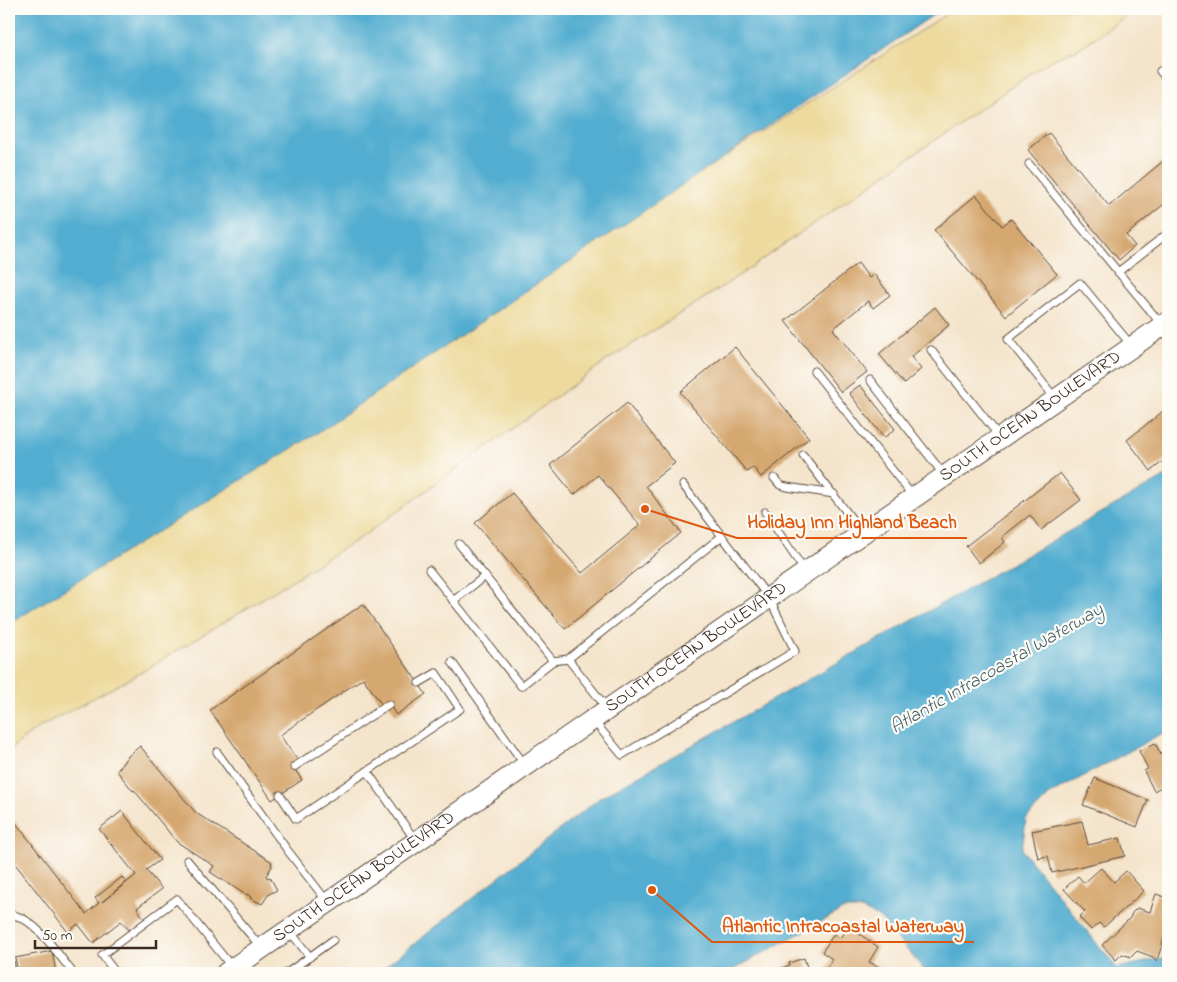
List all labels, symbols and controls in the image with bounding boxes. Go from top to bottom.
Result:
street label: SOUTH OCEAN BOULEVARD [934,345,1127,489]
callout: Holiday Inn Highland Beach [737,504,967,538]
text: Holiday Inn Highland Beach [747,510,957,539]
street label: SOUTH OCEAN BOULEVARD [600,576,793,720]
water label: Atlantic Intracoastal Waterway [885,597,1109,741]
street label: SOUTH OCEAN BOULEVARD [268,805,461,950]
callout: Atlantic Intracoastal Waterway [712,908,974,942]
text: Atlantic Intracoastal Waterway [722,914,965,943]
scale bar [35,917,156,949]
text: 50 m [42,925,73,947]

